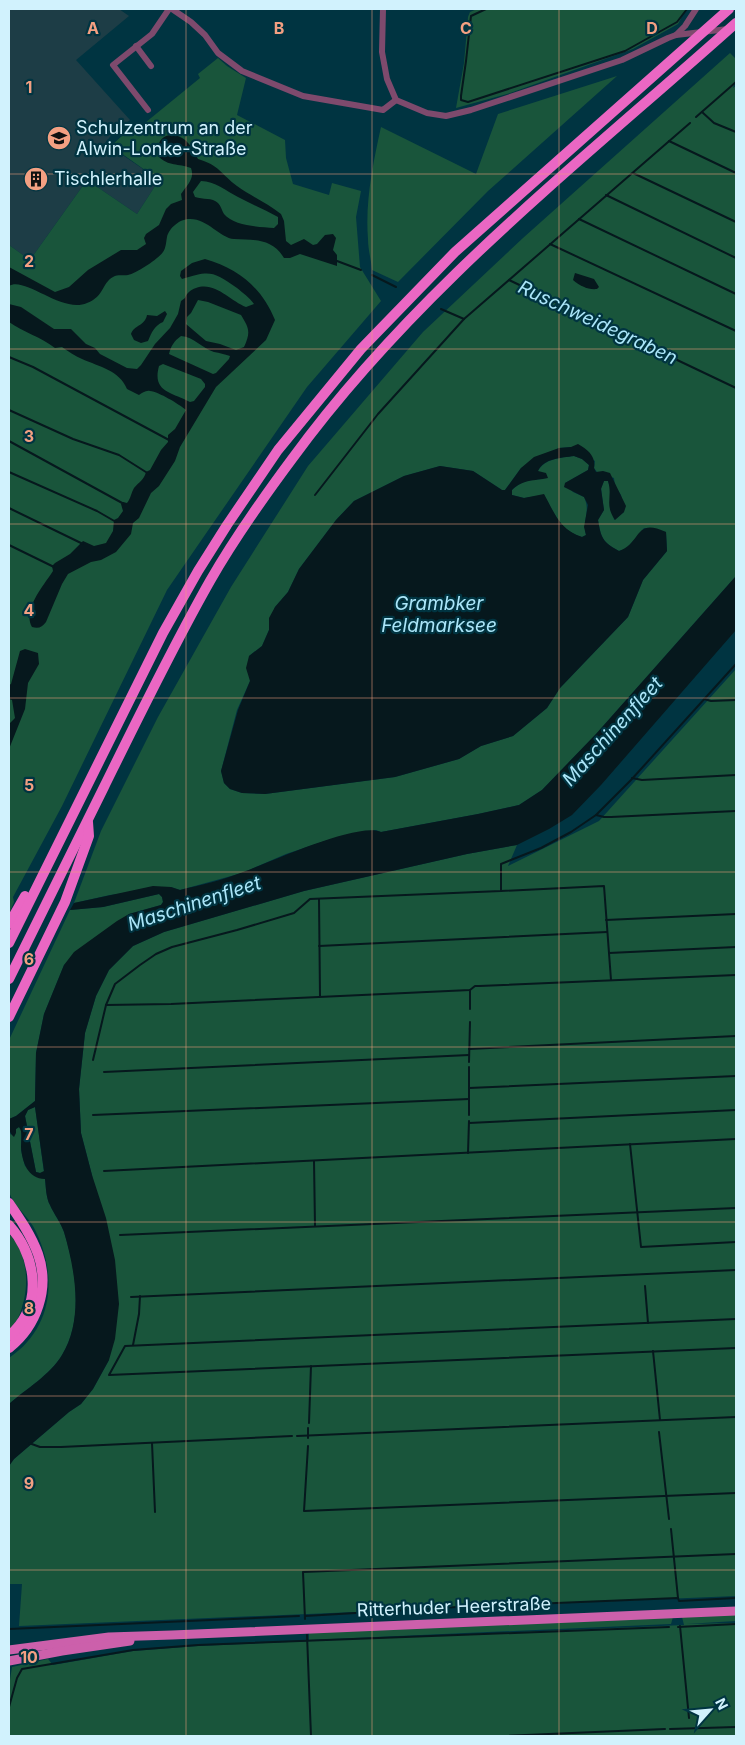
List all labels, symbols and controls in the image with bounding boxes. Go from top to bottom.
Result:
text: A [87,18,99,38]
text: B [274,18,284,38]
text: C [460,18,472,38]
text: D [646,18,658,38]
text: 1 [26,77,32,97]
place label: Schulzentrum an der Alwin-Lonke-Straße [76,117,253,159]
school or university icon: Schulzentrum an der Alwin-Lonke-Straße [46,125,72,151]
building icon: Tischlerhalle [23,166,49,192]
place label: Tischlerhalle [54,168,162,189]
text: 2 [24,251,34,271]
water label: Ruschweidegraben [515,275,681,369]
text: 3 [24,426,34,446]
water label: Grambker Feldmarksee [381,592,497,637]
text: 4 [24,600,35,620]
water label: Maschinenfleet [557,672,668,791]
text: 5 [24,775,34,795]
water label: Maschinenfleet [125,871,264,936]
text: 6 [24,949,34,969]
text: 7 [24,1124,34,1144]
text: 8 [24,1298,34,1318]
text: 9 [24,1473,34,1493]
street label: Ritterhuder Heerstraße [357,1593,551,1620]
text: 10 [20,1647,38,1667]
north arrow [685,1685,735,1735]
text: N [712,1695,732,1712]

